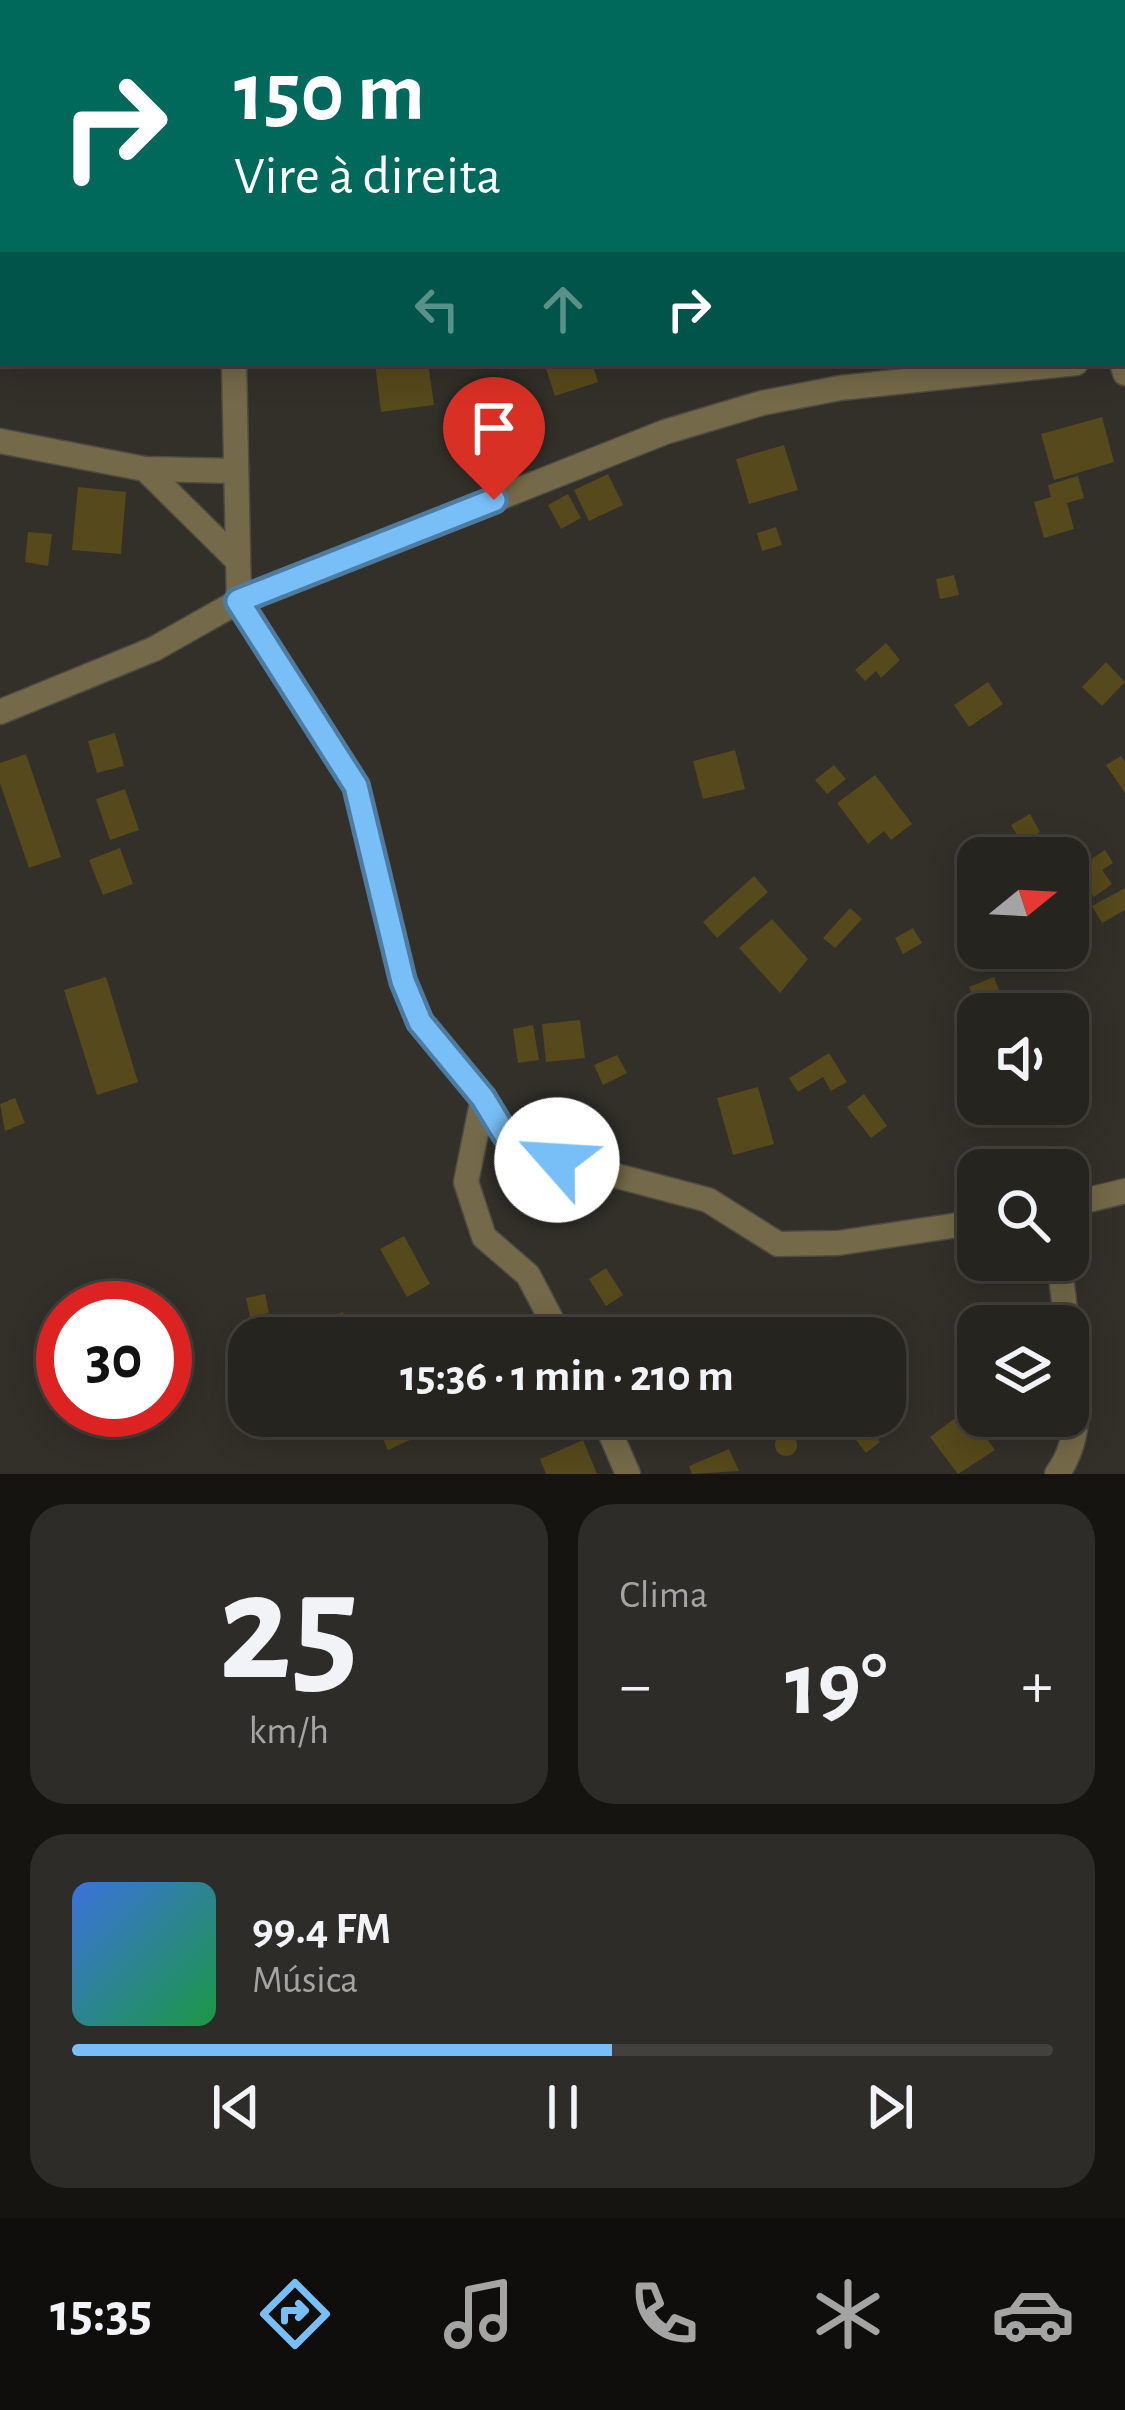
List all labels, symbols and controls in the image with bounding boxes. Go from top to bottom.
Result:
icon: right [36,48,192,204]
text: 150 m [234,52,425,136]
text: Vire à direita [234,150,501,204]
icon: left [404,276,470,342]
icon: ahead [530,276,596,342]
icon: right [656,276,722,342]
pin [443,377,545,500]
icon: arrive [461,395,527,461]
north arrow [957,837,1089,969]
map controls [957,837,1089,1437]
button: sound [957,993,1089,1125]
position arrow [494,1097,620,1223]
button: search [957,1149,1089,1281]
speed limit sign: 30 [36,1281,192,1437]
button: layers [957,1305,1089,1437]
text: 15:36 · 1 min · 210 m [400,1354,734,1399]
text: 25 [218,1552,359,1708]
text: Clima [620,1576,708,1615]
text: 19° [785,1641,887,1731]
text: − [620,1653,651,1719]
text: + [1021,1653,1053,1719]
text: km/h [249,1712,329,1751]
text: 99.4 FM [252,1907,391,1952]
text: Música [252,1961,358,2000]
icon: previous [203,2074,269,2140]
icon: pause [530,2074,596,2140]
icon: next [857,2074,923,2140]
icon: directions [253,2272,337,2356]
icon: music [437,2272,521,2356]
icon: phone [622,2272,706,2356]
icon: climate [806,2272,890,2356]
icon: car [991,2272,1075,2356]
text: 15:35 [50,2287,152,2341]

